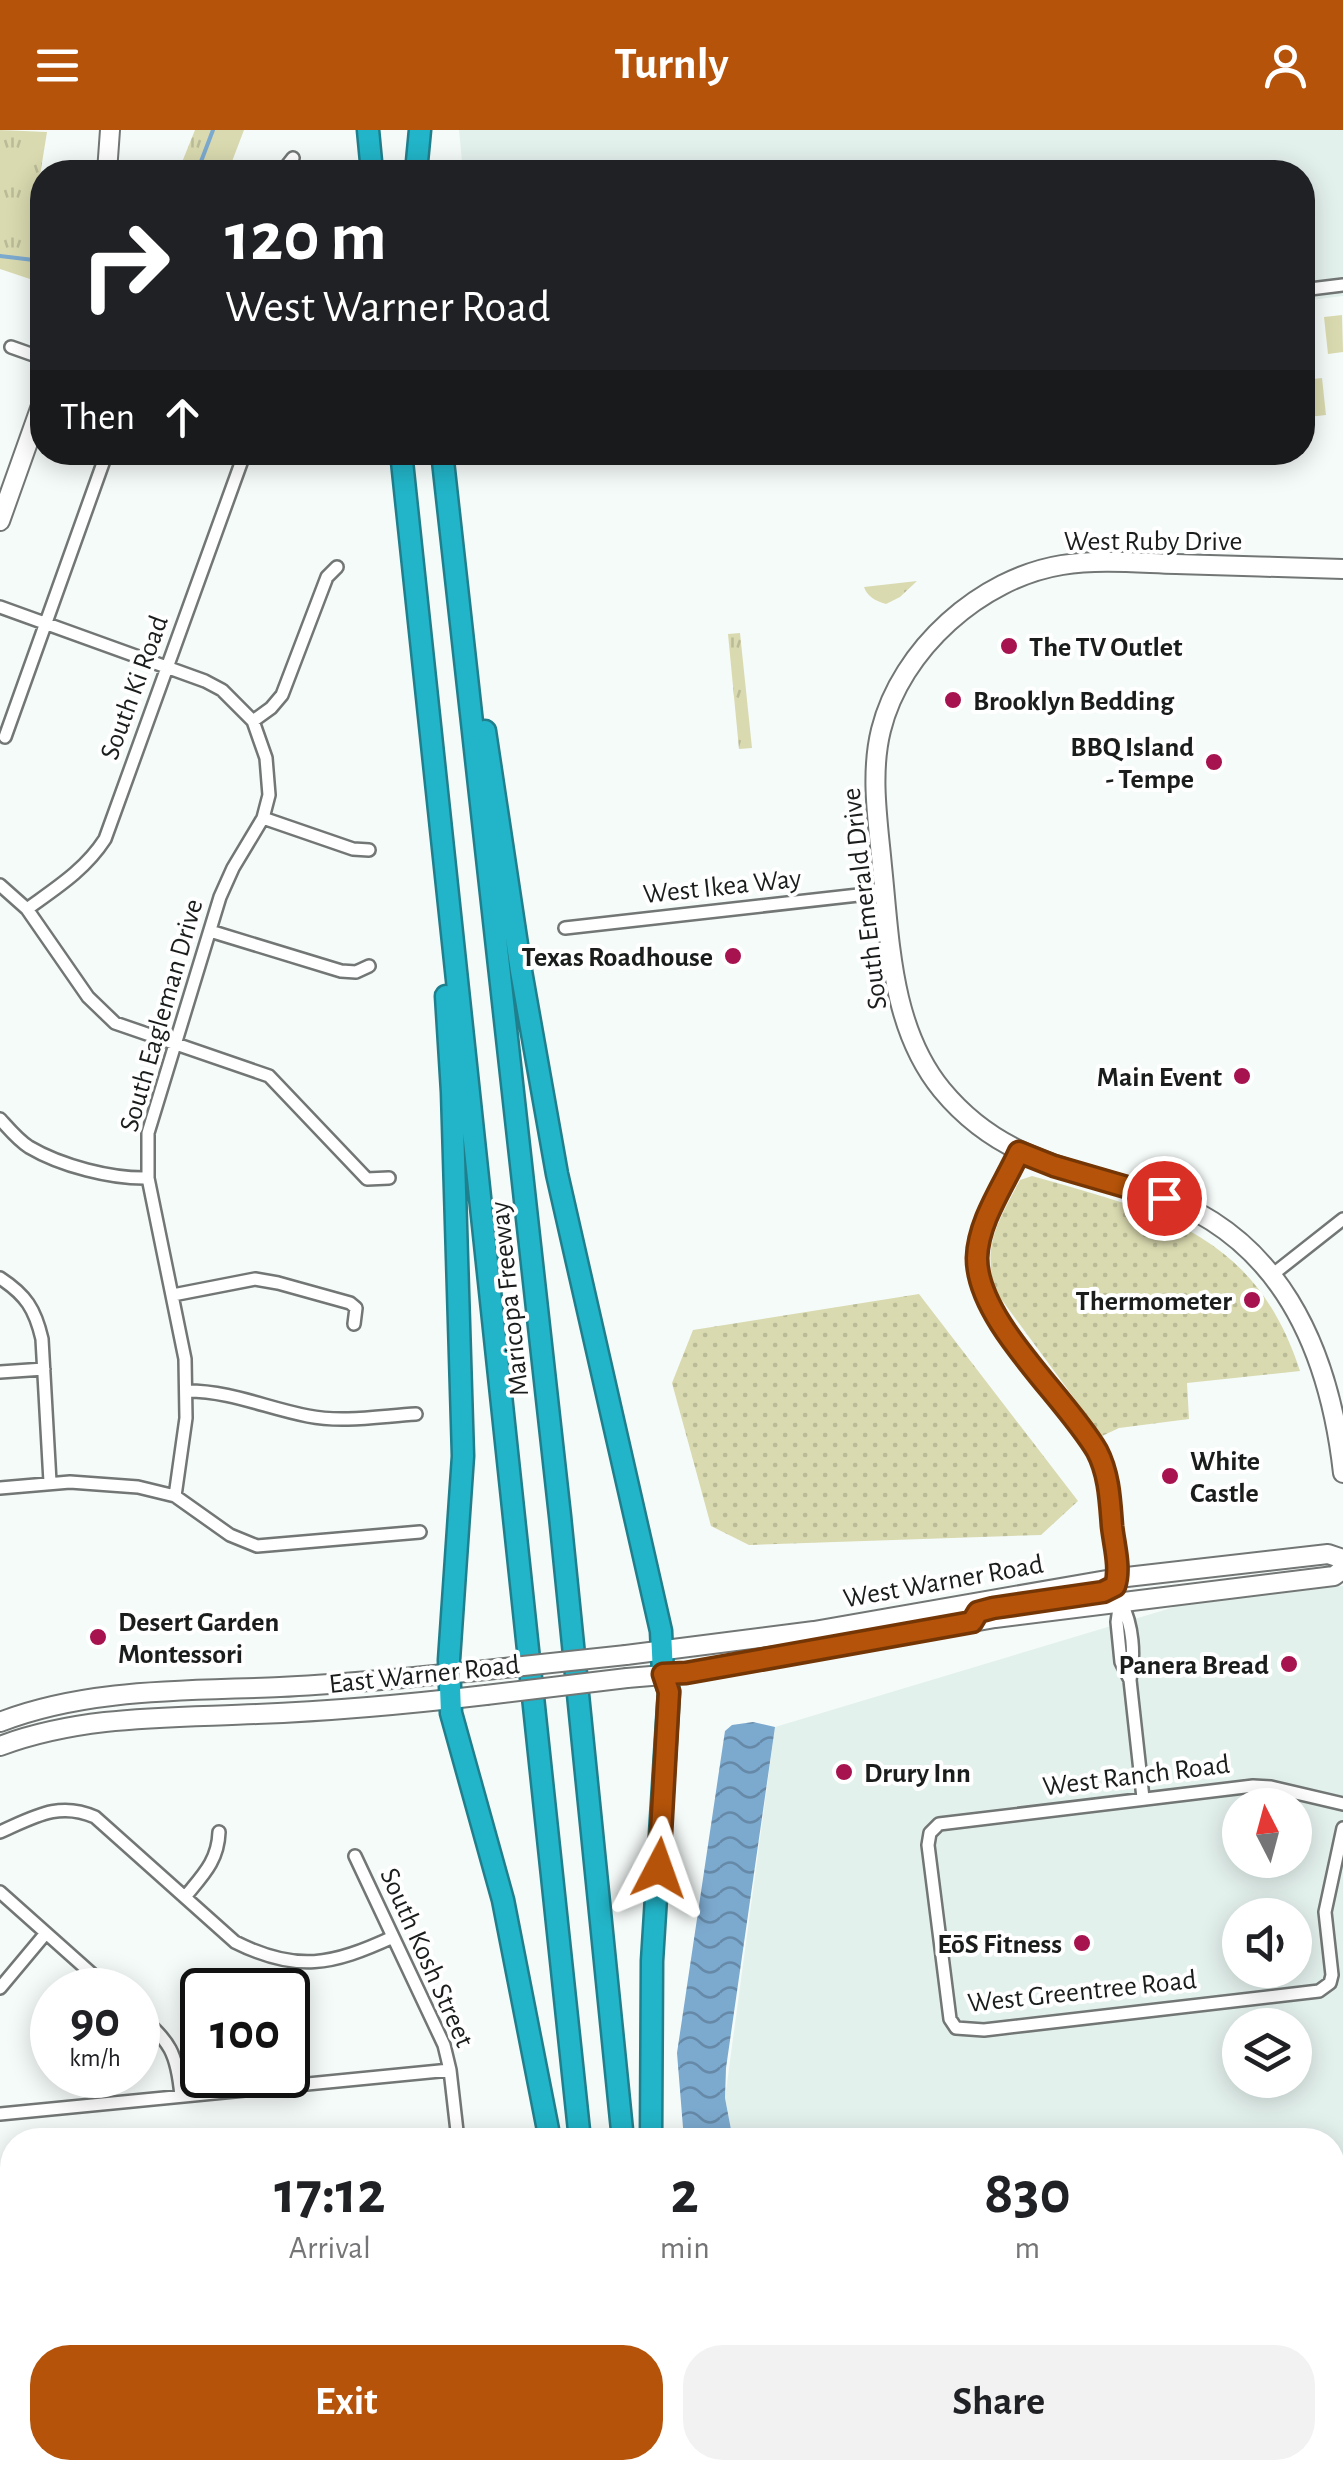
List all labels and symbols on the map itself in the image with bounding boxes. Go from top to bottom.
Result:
street label: West Ruby Drive [1064,528,1242,556]
street label: South Ki Road [96,612,174,764]
place label: The TV Outlet [1029,634,1183,662]
marker: The TV Outlet [998,635,1020,657]
place label: Brooklyn Bedding [973,688,1175,716]
marker: Brooklyn Bedding [942,689,964,711]
place label: BBQ Island - Tempe [1070,734,1194,794]
marker: BBQ Island - Tempe [1203,751,1225,773]
street label: South Emerald Drive [837,786,892,1011]
street label: West Ikea Way [642,865,803,909]
street label: South Eagleman Drive [115,896,209,1135]
place label: Texas Roadhouse [522,944,713,972]
marker: Texas Roadhouse [722,945,744,967]
place label: Main Event [1097,1064,1223,1092]
marker: Main Event [1231,1065,1253,1087]
pin [1122,1156,1207,1241]
street label: Maricopa Freeway [486,1200,534,1397]
place label: Thermometer [1076,1288,1232,1316]
marker: Thermometer [1241,1289,1263,1311]
place label: White Castle [1190,1448,1260,1508]
marker: White Castle [1159,1465,1181,1487]
street label: West Warner Road [841,1551,1045,1613]
place label: Desert Garden Montessori [118,1609,279,1669]
marker: Desert Garden Montessori [87,1626,109,1648]
street label: East Warner Road [327,1651,521,1699]
place label: Panera Bread [1118,1652,1269,1680]
marker: Panera Bread [1278,1653,1300,1675]
street label: West Ranch Road [1041,1751,1231,1801]
place label: Drury Inn [864,1760,971,1788]
marker: Drury Inn [833,1761,855,1783]
north arrow [1222,1788,1312,1878]
position arrow [607,1816,711,1920]
street label: South Kosh Street [374,1864,478,2052]
place label: EōS Fitness [937,1931,1062,1959]
marker: EōS Fitness [1071,1932,1093,1954]
street label: West Greentree Road [966,1966,1198,2018]
speed limit sign: 100 [180,1968,310,2098]

